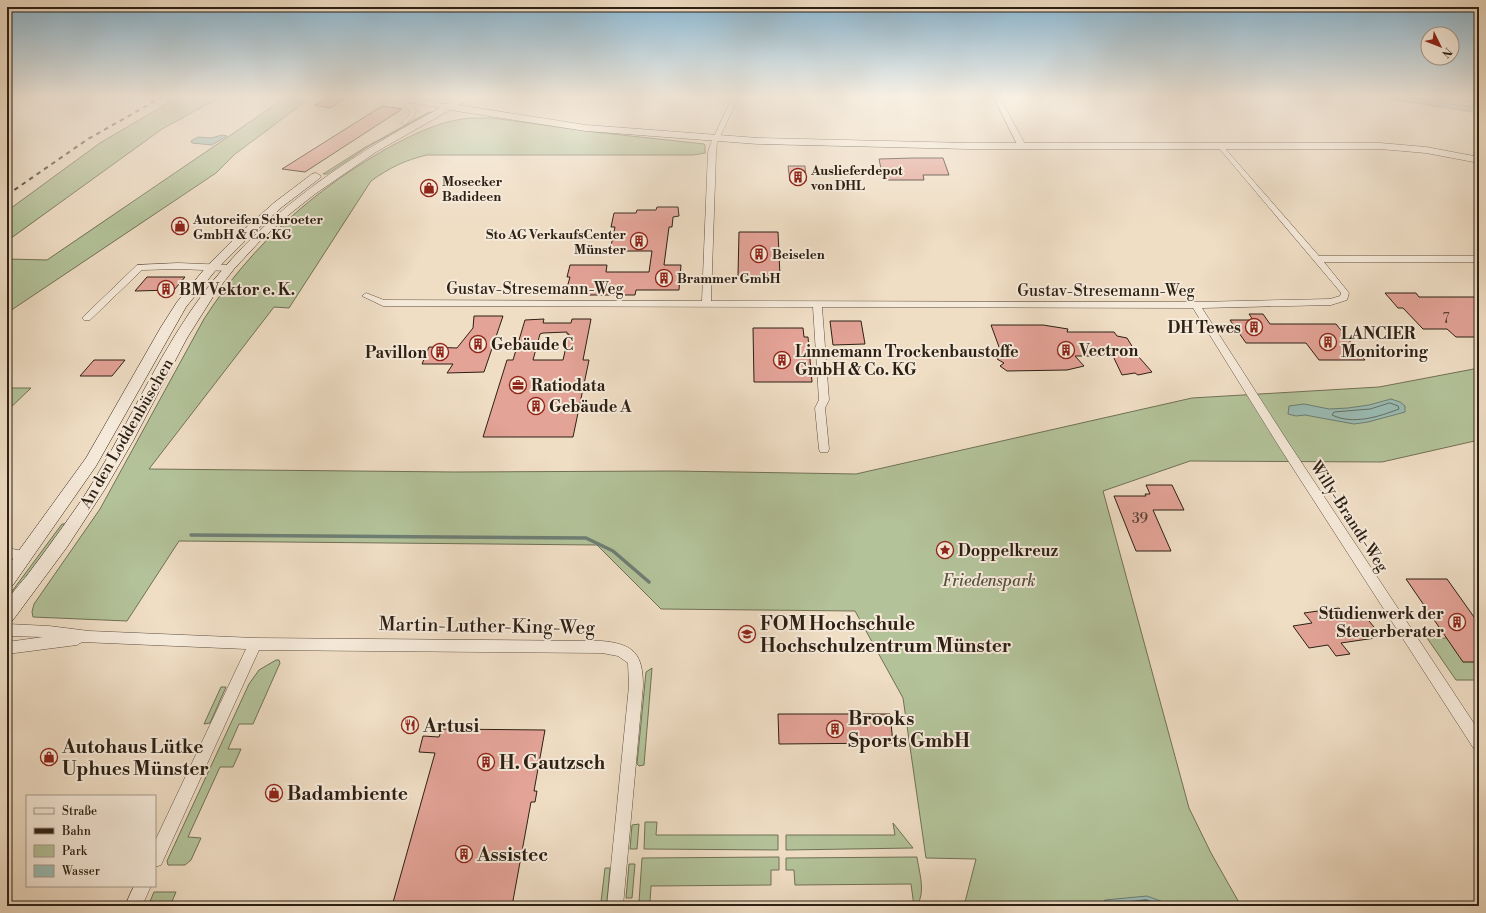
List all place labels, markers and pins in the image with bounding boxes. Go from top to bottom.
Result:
place label: Auslieferdepot von DHL [810,163,903,194]
building icon: Auslieferdepot von DHL [788,167,808,187]
place label: Mosecker Badideen [442,174,503,205]
shop icon: Mosecker Badideen [419,178,439,198]
place label: Autoreifen Schroeter GmbH & Co. KG [192,212,323,243]
shop icon: Autoreifen Schroeter GmbH & Co. KG [170,216,190,236]
place label: Sto AG VerkaufsCenter Münster [486,227,626,258]
building icon: Sto AG VerkaufsCenter Münster [629,231,649,251]
building icon: Beiselen [749,244,769,264]
place label: Beiselen [772,247,825,263]
building icon: Brammer GmbH [654,268,674,288]
place label: Brammer GmbH [677,271,781,287]
building icon: BM Vektor e. K. [156,279,176,299]
place label: BM Vektor e. K. [179,280,295,300]
building icon: DH Tewes [1244,317,1264,337]
place label: DH Tewes [1168,318,1241,338]
place label: LANCIER Monitoring [1341,324,1429,362]
building icon: LANCIER Monitoring [1318,332,1338,352]
building icon: Gebäude C [468,334,488,354]
place label: Gebäude C [491,335,573,355]
building icon: Vectron [1056,340,1076,360]
place label: Vectron [1078,341,1138,361]
building icon: Pavillon [430,342,450,362]
place label: Linnemann Trockenbaustoffe GmbH & Co. KG [795,342,1019,380]
place label: Pavillon [365,343,427,363]
building icon: Linnemann Trockenbaustoffe GmbH & Co. KG [772,350,792,370]
office icon: Ratiodata [508,375,528,395]
place label: Ratiodata [531,376,606,396]
building icon: Gebäude A [526,396,546,416]
place label: Gebäude A [549,397,632,417]
place icon: Doppelkreuz [935,540,955,560]
place label: Doppelkreuz [958,541,1059,561]
place label: Studienwerk der Steuerberater [1319,604,1444,642]
place label: FOM Hochschule Hochschulzentrum Münster [760,612,1012,658]
building icon: Studienwerk der Steuerberater [1447,612,1467,632]
school or university icon: FOM Hochschule Hochschulzentrum Münster [737,624,757,644]
place label: Brooks Sports GmbH [848,707,970,753]
place label: Artusi [422,714,479,738]
restaurant icon: Artusi [400,715,420,735]
building icon: Brooks Sports GmbH [825,719,845,739]
place label: Autohaus Lütke Uphues Münster [61,735,209,781]
shop icon: Autohaus Lütke Uphues Münster [39,747,59,767]
place label: H. Gautzsch [499,751,606,775]
building icon: H. Gautzsch [476,752,496,772]
place label: Badambiente [287,782,408,806]
shop icon: Badambiente [264,783,284,803]
place label: Assistec [476,843,548,867]
building icon: Assistec [454,844,474,864]

